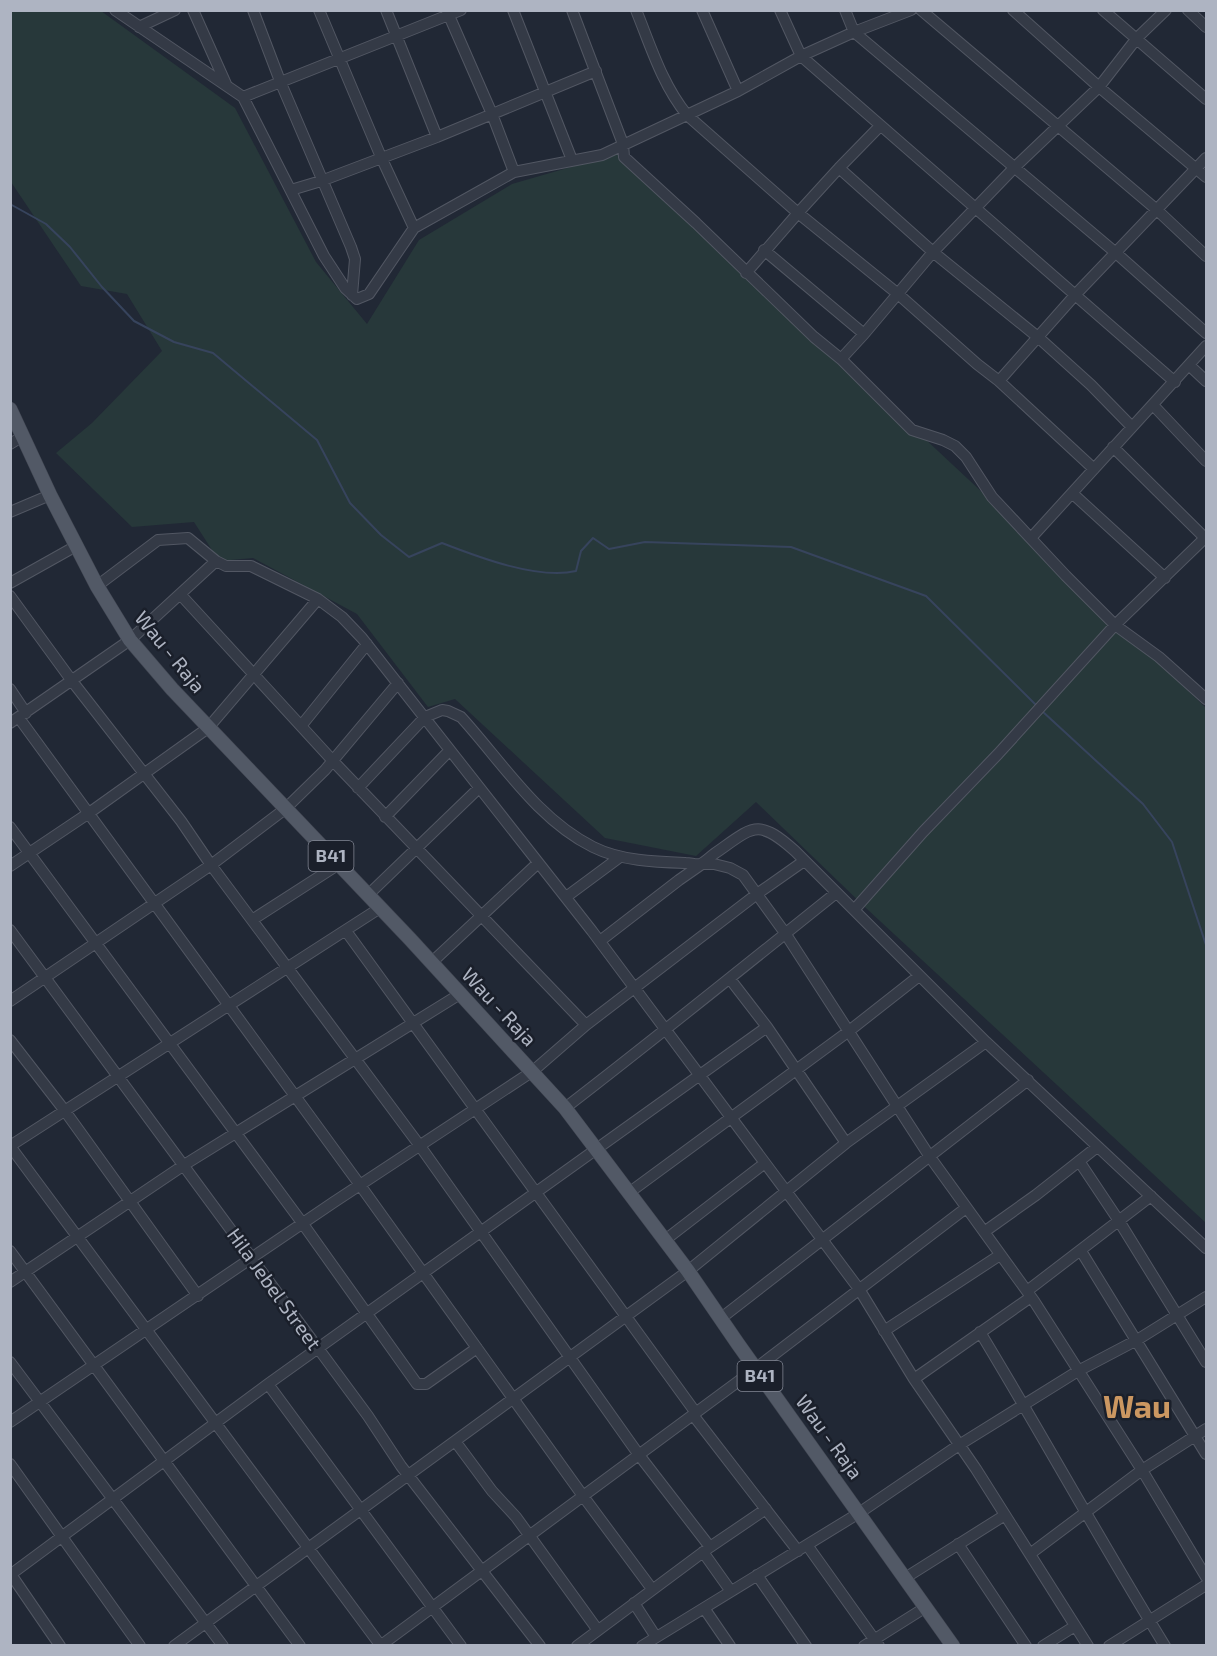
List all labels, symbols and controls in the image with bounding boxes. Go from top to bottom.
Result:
street label: Wau - Raja [131,606,211,697]
road number: B41 [308,841,354,871]
street label: Wau - Raja [457,962,542,1050]
street label: Hila Jebel Street [223,1223,327,1354]
road number: B41 [738,1361,783,1391]
district label: Wau [1103,1386,1171,1424]
street label: Wau - Raja [791,1390,868,1483]

